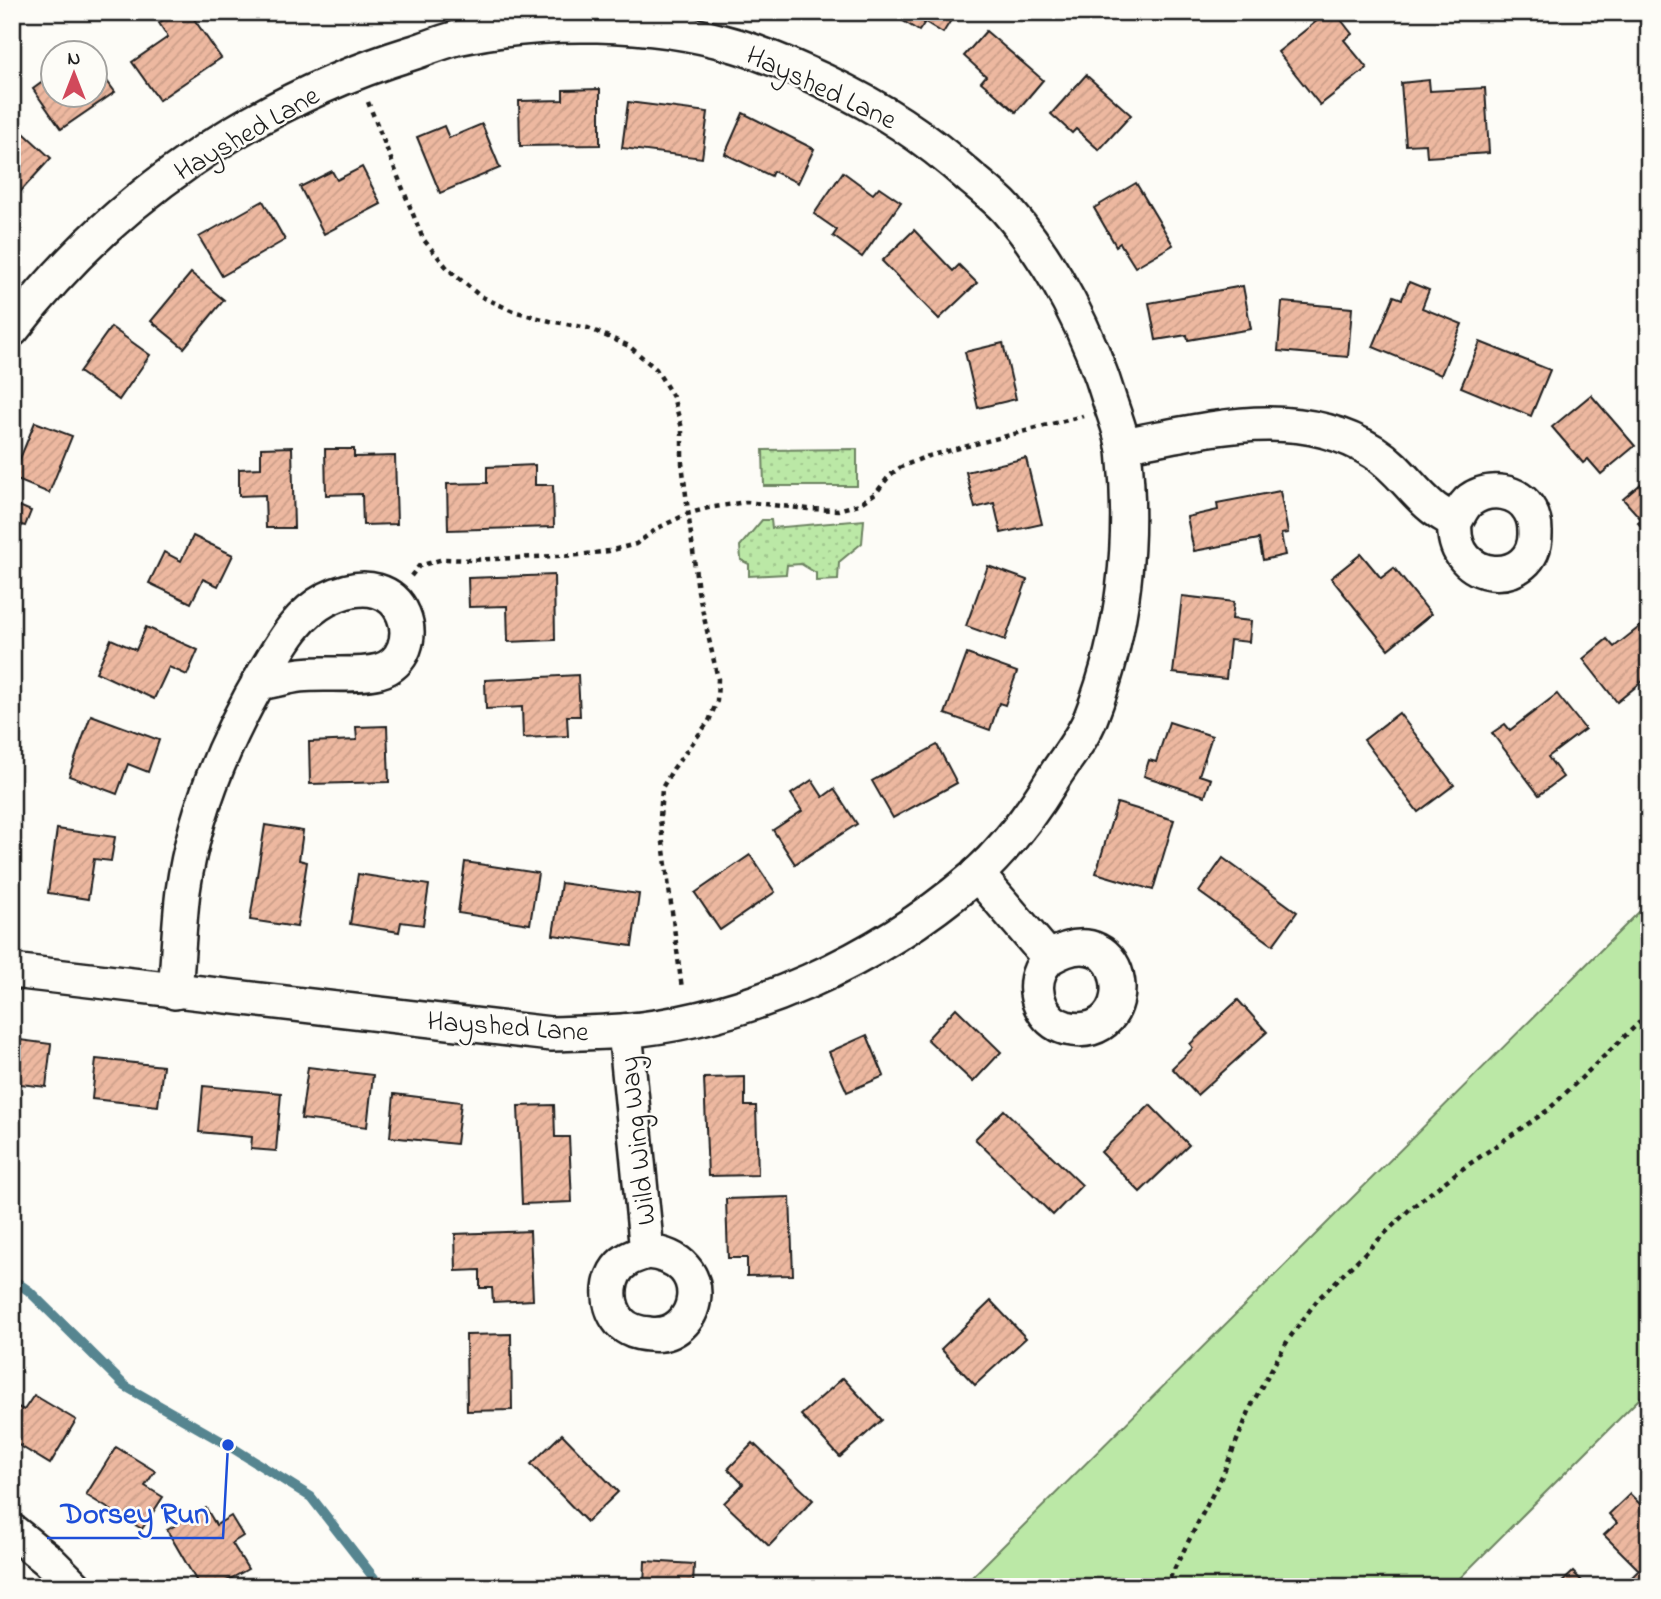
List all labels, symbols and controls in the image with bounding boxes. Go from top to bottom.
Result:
street label: Hayshed Lane [739,36,903,142]
north arrow [38,38,108,108]
text: N [68,46,81,73]
street label: Hayshed Lane [168,77,328,193]
street label: Hayshed Lane [426,1002,590,1055]
street label: Wild Wing Way [610,1054,669,1227]
callout: Dorsey Run [47,1487,223,1538]
text: Dorsey Run [59,1494,209,1538]

